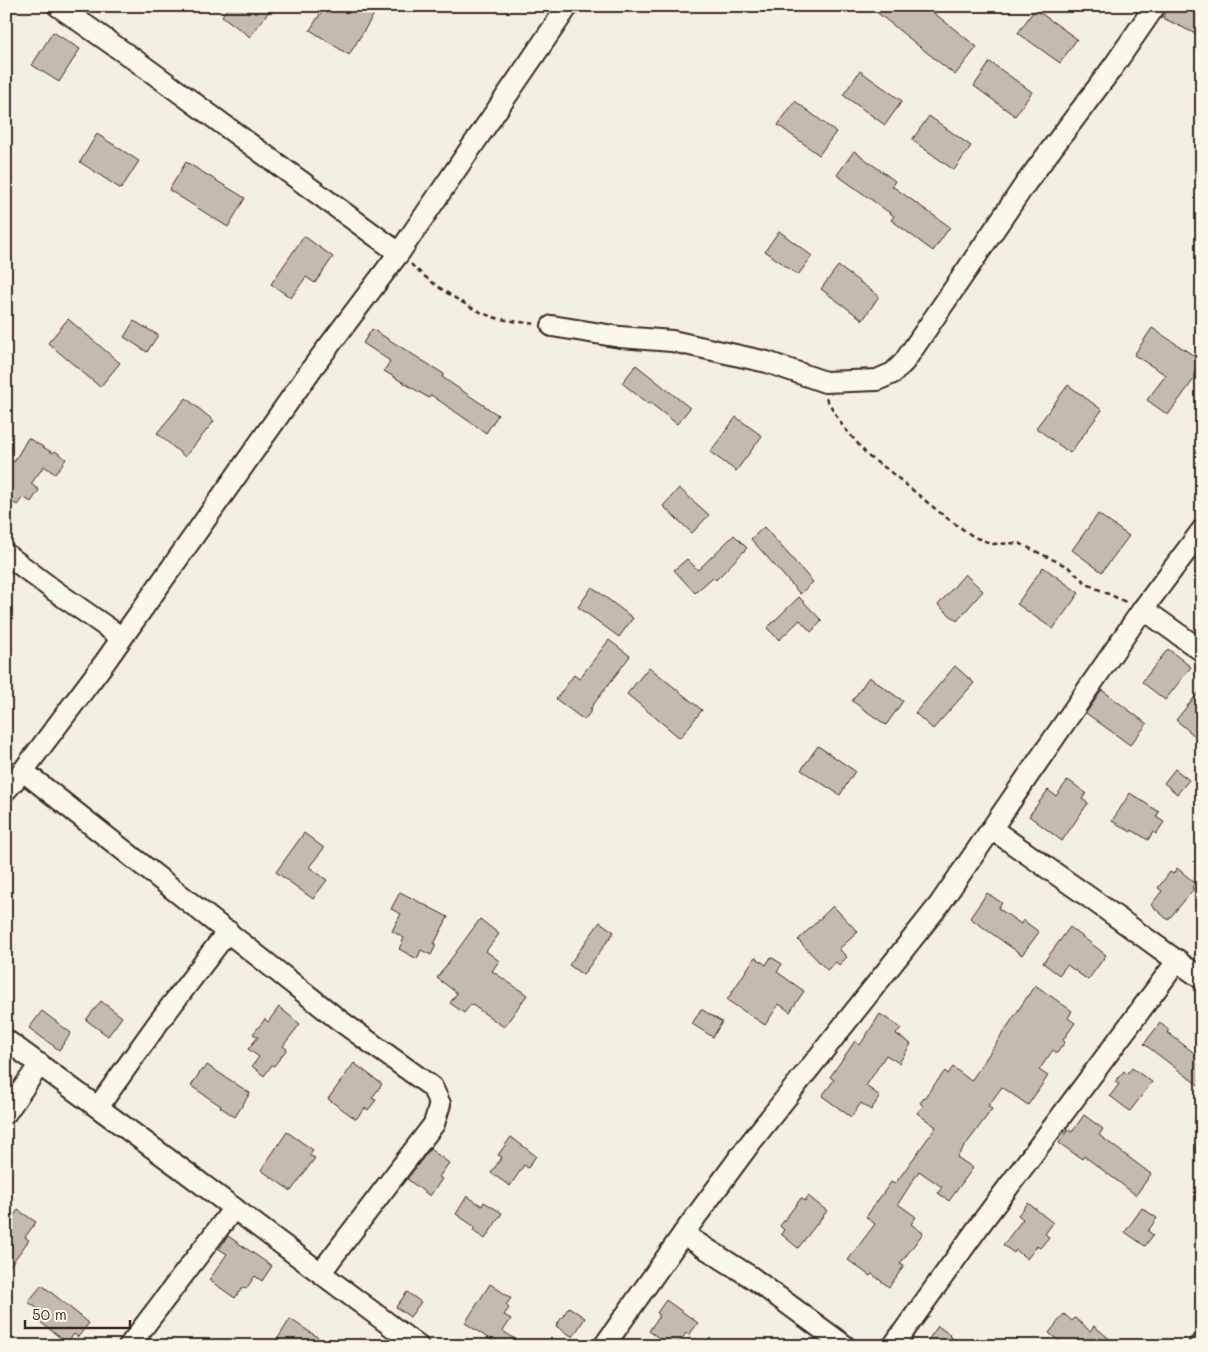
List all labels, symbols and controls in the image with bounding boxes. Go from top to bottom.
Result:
scale bar [25,1297,130,1329]
text: 50 m [32,1304,67,1324]

